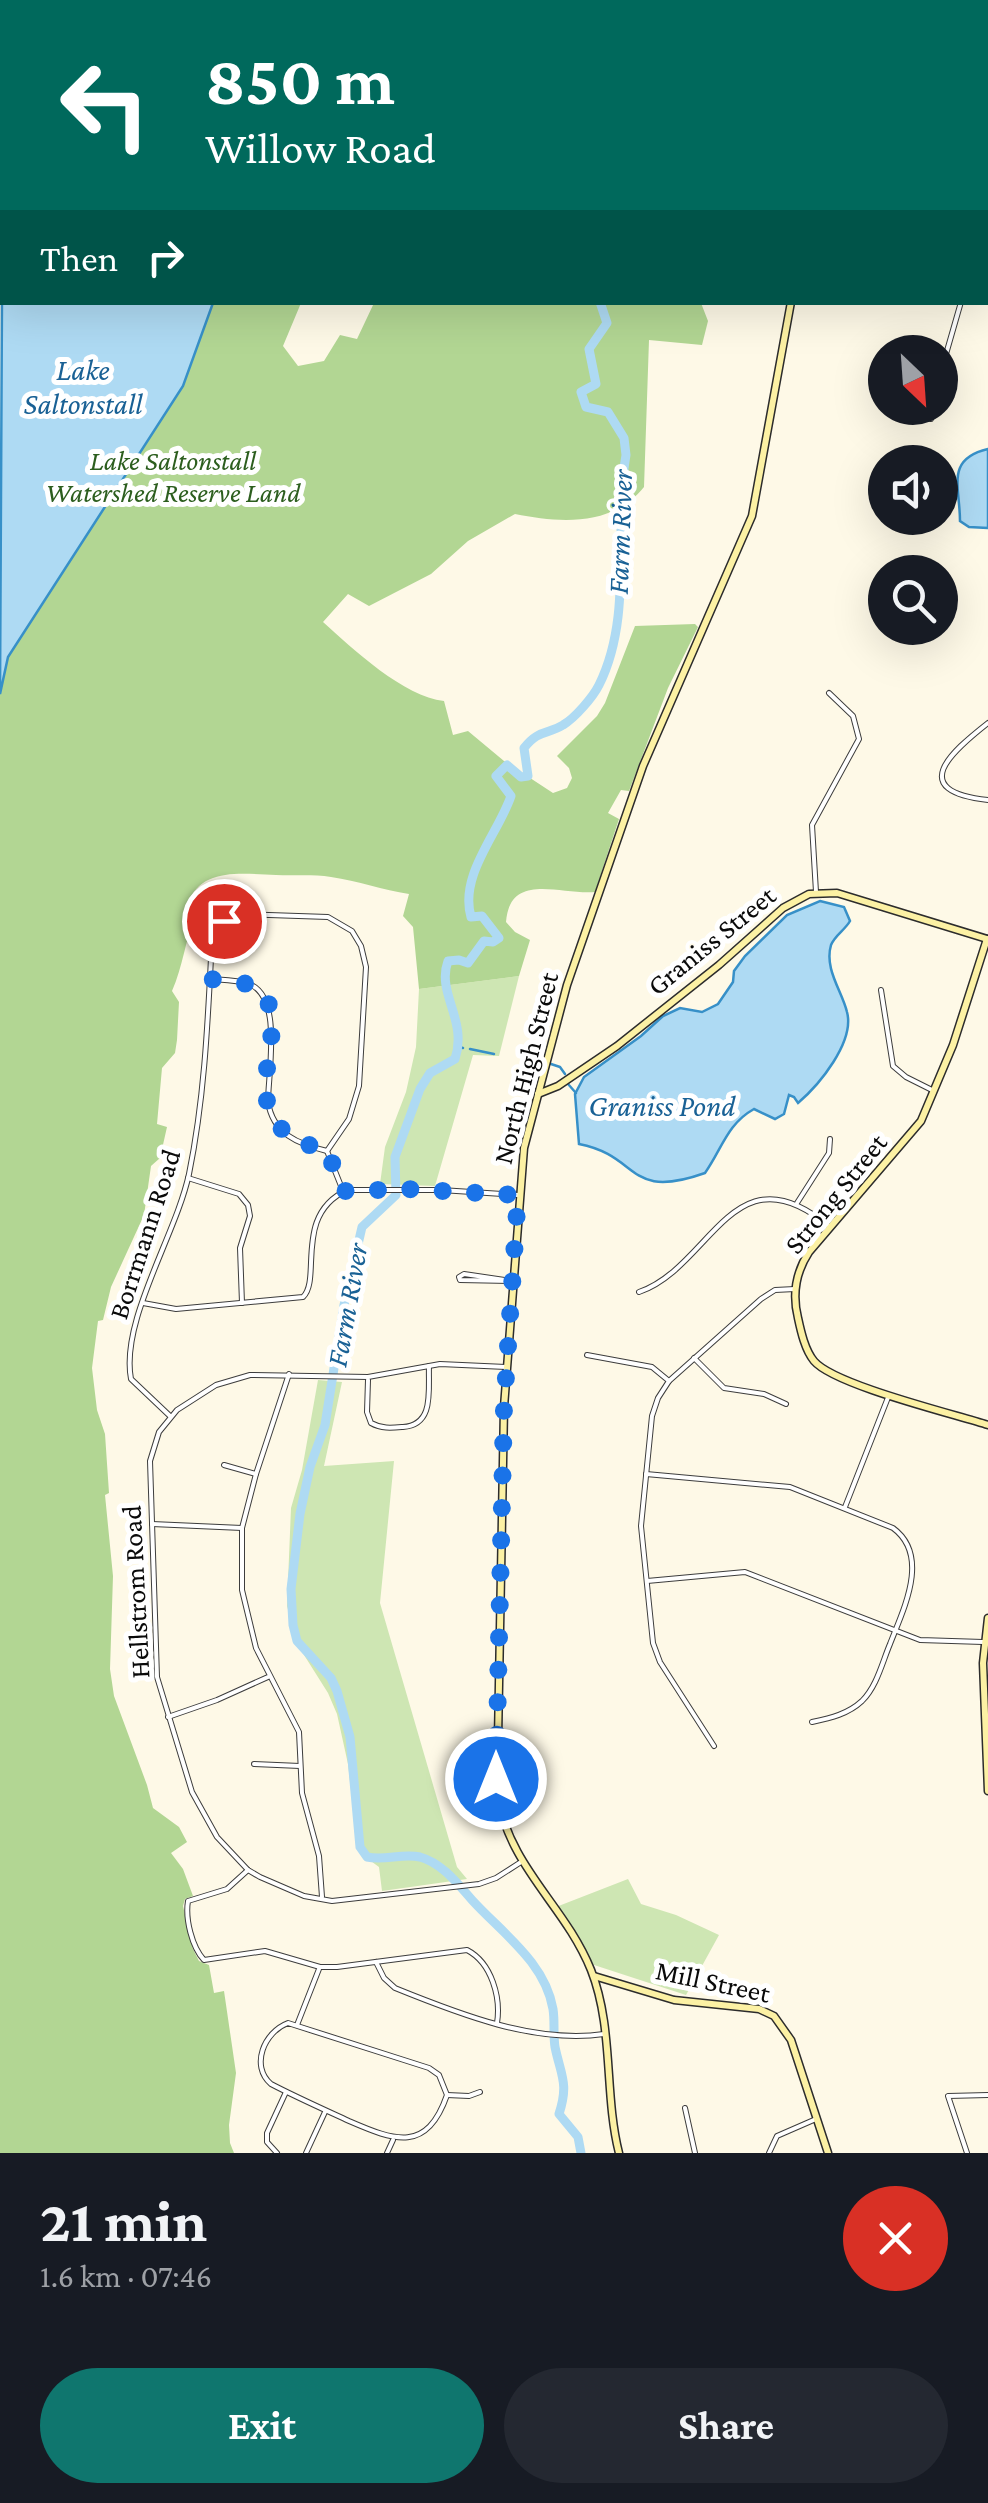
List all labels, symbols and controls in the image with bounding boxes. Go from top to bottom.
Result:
icon: left [40,40,170,170]
text: 850 m [205,41,395,119]
text: Willow Road [205,123,436,173]
icon: right [138,230,193,285]
text: Then [40,237,118,279]
north arrow [868,335,958,425]
map controls [868,335,958,645]
water label: Lake Saltonstall [23,353,143,420]
park label: Lake Saltonstall Watershed Reserve Land [46,445,301,508]
button: sound [868,445,958,535]
water label: Farm River [601,467,638,595]
button: search [868,555,958,645]
pin [182,879,267,964]
street label: Graniss Street [641,879,782,1001]
icon: arrive [197,894,252,949]
street label: North High Street [487,968,565,1167]
water label: Graniss Pond [589,1089,736,1122]
street label: Strong Street [778,1127,894,1259]
street label: Borrmann Road [102,1145,187,1323]
water label: Farm River [319,1239,374,1369]
street label: Hellstrom Road [115,1504,156,1679]
position arrow [444,1727,548,1831]
street label: Mill Street [653,1954,774,2009]
button: close [843,2186,948,2291]
text: 21 min [40,2187,207,2254]
text: 1.6 km · 07:46 [40,2258,212,2294]
button: Exit [40,2368,484,2483]
button: Share [504,2368,948,2483]

